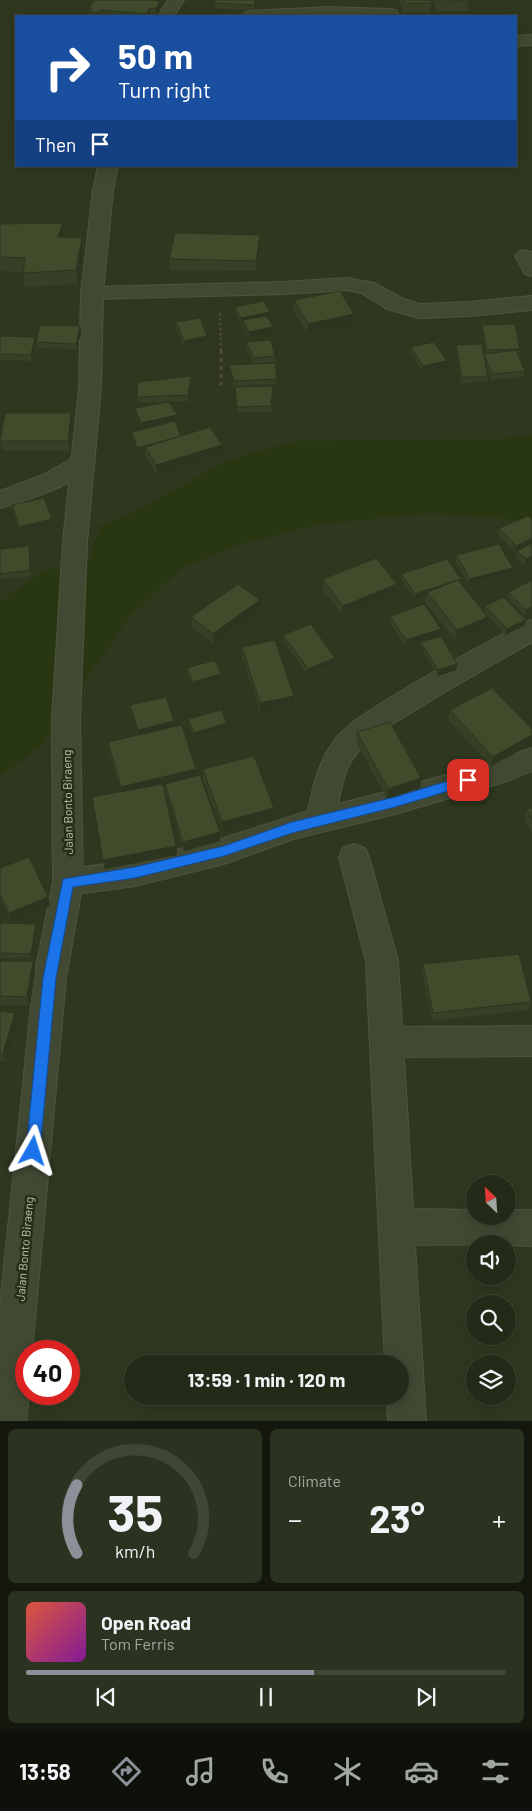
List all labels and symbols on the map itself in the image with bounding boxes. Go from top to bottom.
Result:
street label: Jalan Bonto Biraeng [59,749,75,855]
pin [447,759,489,801]
position arrow [6,1124,58,1176]
north arrow [466,1175,516,1225]
street label: Jalan Bonto Biraeng [12,1196,36,1302]
speed limit sign: 40 [15,1340,80,1405]

